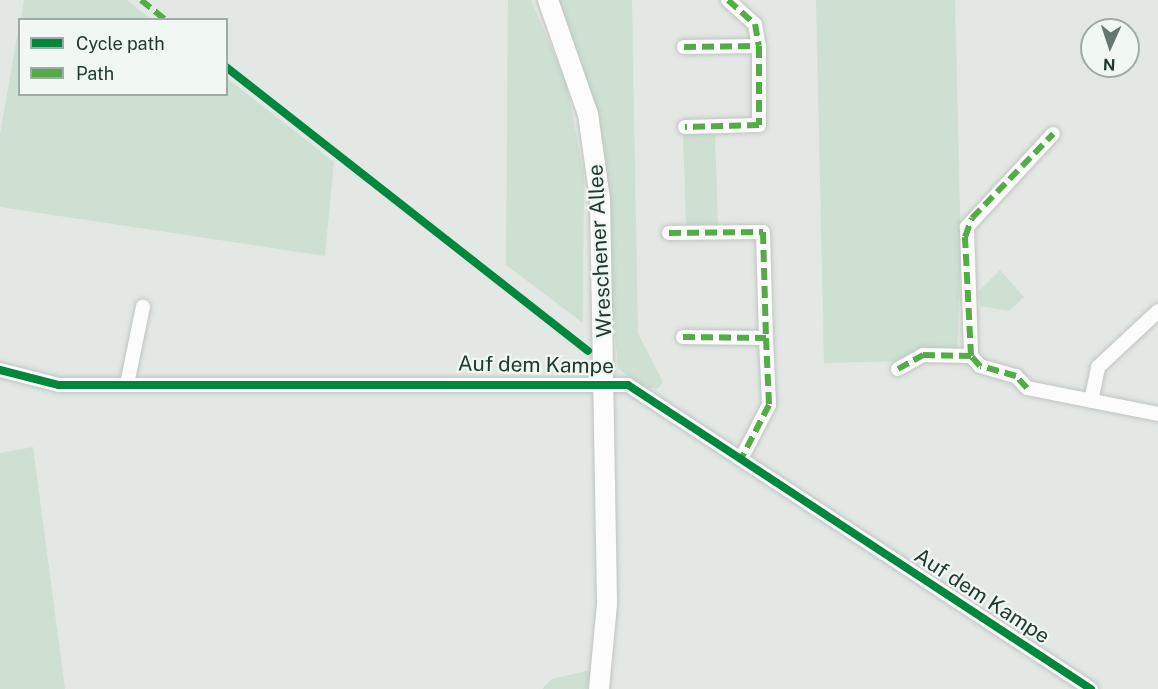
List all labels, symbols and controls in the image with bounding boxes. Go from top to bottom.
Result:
legend [18,18,228,96]
north arrow [1080,18,1140,78]
text: Cycle path [76,33,165,54]
text: N [1102,55,1116,74]
text: Path [76,63,114,84]
street label: Wreschener Allee [583,164,617,338]
street label: Auf dem Kampe [458,351,614,379]
street label: Auf dem Kampe [910,543,1054,649]

